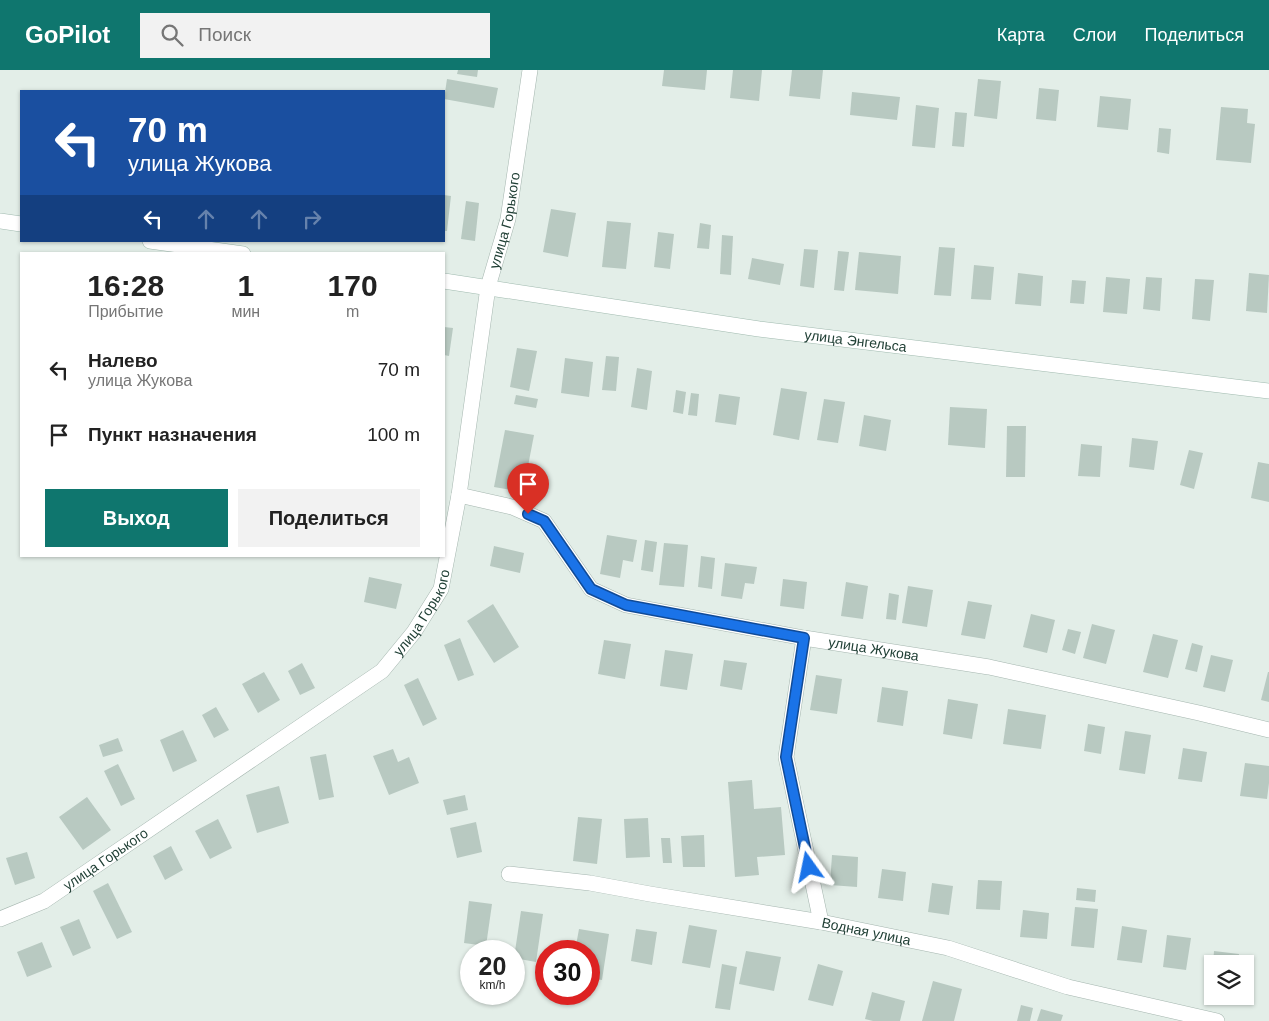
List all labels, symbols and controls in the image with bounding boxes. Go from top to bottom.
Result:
search box [140,13,490,58]
text: GoPilot [25,21,110,48]
icon: search [158,21,186,49]
text: Поиск [198,24,251,45]
text: Карта [997,25,1045,45]
text: Слои [1073,25,1117,45]
text: Поделиться [1145,25,1244,45]
icon: left [45,110,110,175]
text: 70 m [128,110,208,149]
text: улица Жукова [128,151,271,176]
street label: улица Горького [486,171,523,271]
icon: left [139,205,167,233]
icon: ahead [192,205,220,233]
icon: ahead [245,205,273,233]
icon: right [298,205,326,233]
text: 16:28 [87,269,164,302]
text: 1 [237,269,254,302]
text: 170 [328,269,378,302]
text: Прибытие [88,303,163,320]
text: мин [231,303,260,320]
text: m [346,303,359,320]
street label: улица Энгельса [804,327,908,355]
text: Налево [88,350,158,371]
icon: left [45,356,73,384]
text: 70 m [378,359,420,380]
text: улица Жукова [88,372,192,389]
icon: arrive [45,421,73,449]
text: Пункт назначения [88,424,257,445]
text: 100 m [367,424,420,445]
pin [507,463,549,514]
icon: arrive [514,470,542,498]
button: Выход [45,489,228,547]
button: Поделиться [238,489,420,547]
street label: улица Горького [390,568,453,659]
street label: улица Жукова [827,634,920,664]
street label: улица Горького [60,825,151,893]
position arrow [782,840,834,892]
street label: Водная улица [820,914,912,948]
speed limit sign: 30 [535,940,600,1005]
text: 20 [479,952,506,980]
map controls [1204,955,1254,1005]
button: layers [1204,955,1254,1005]
text: km/h [479,978,506,992]

